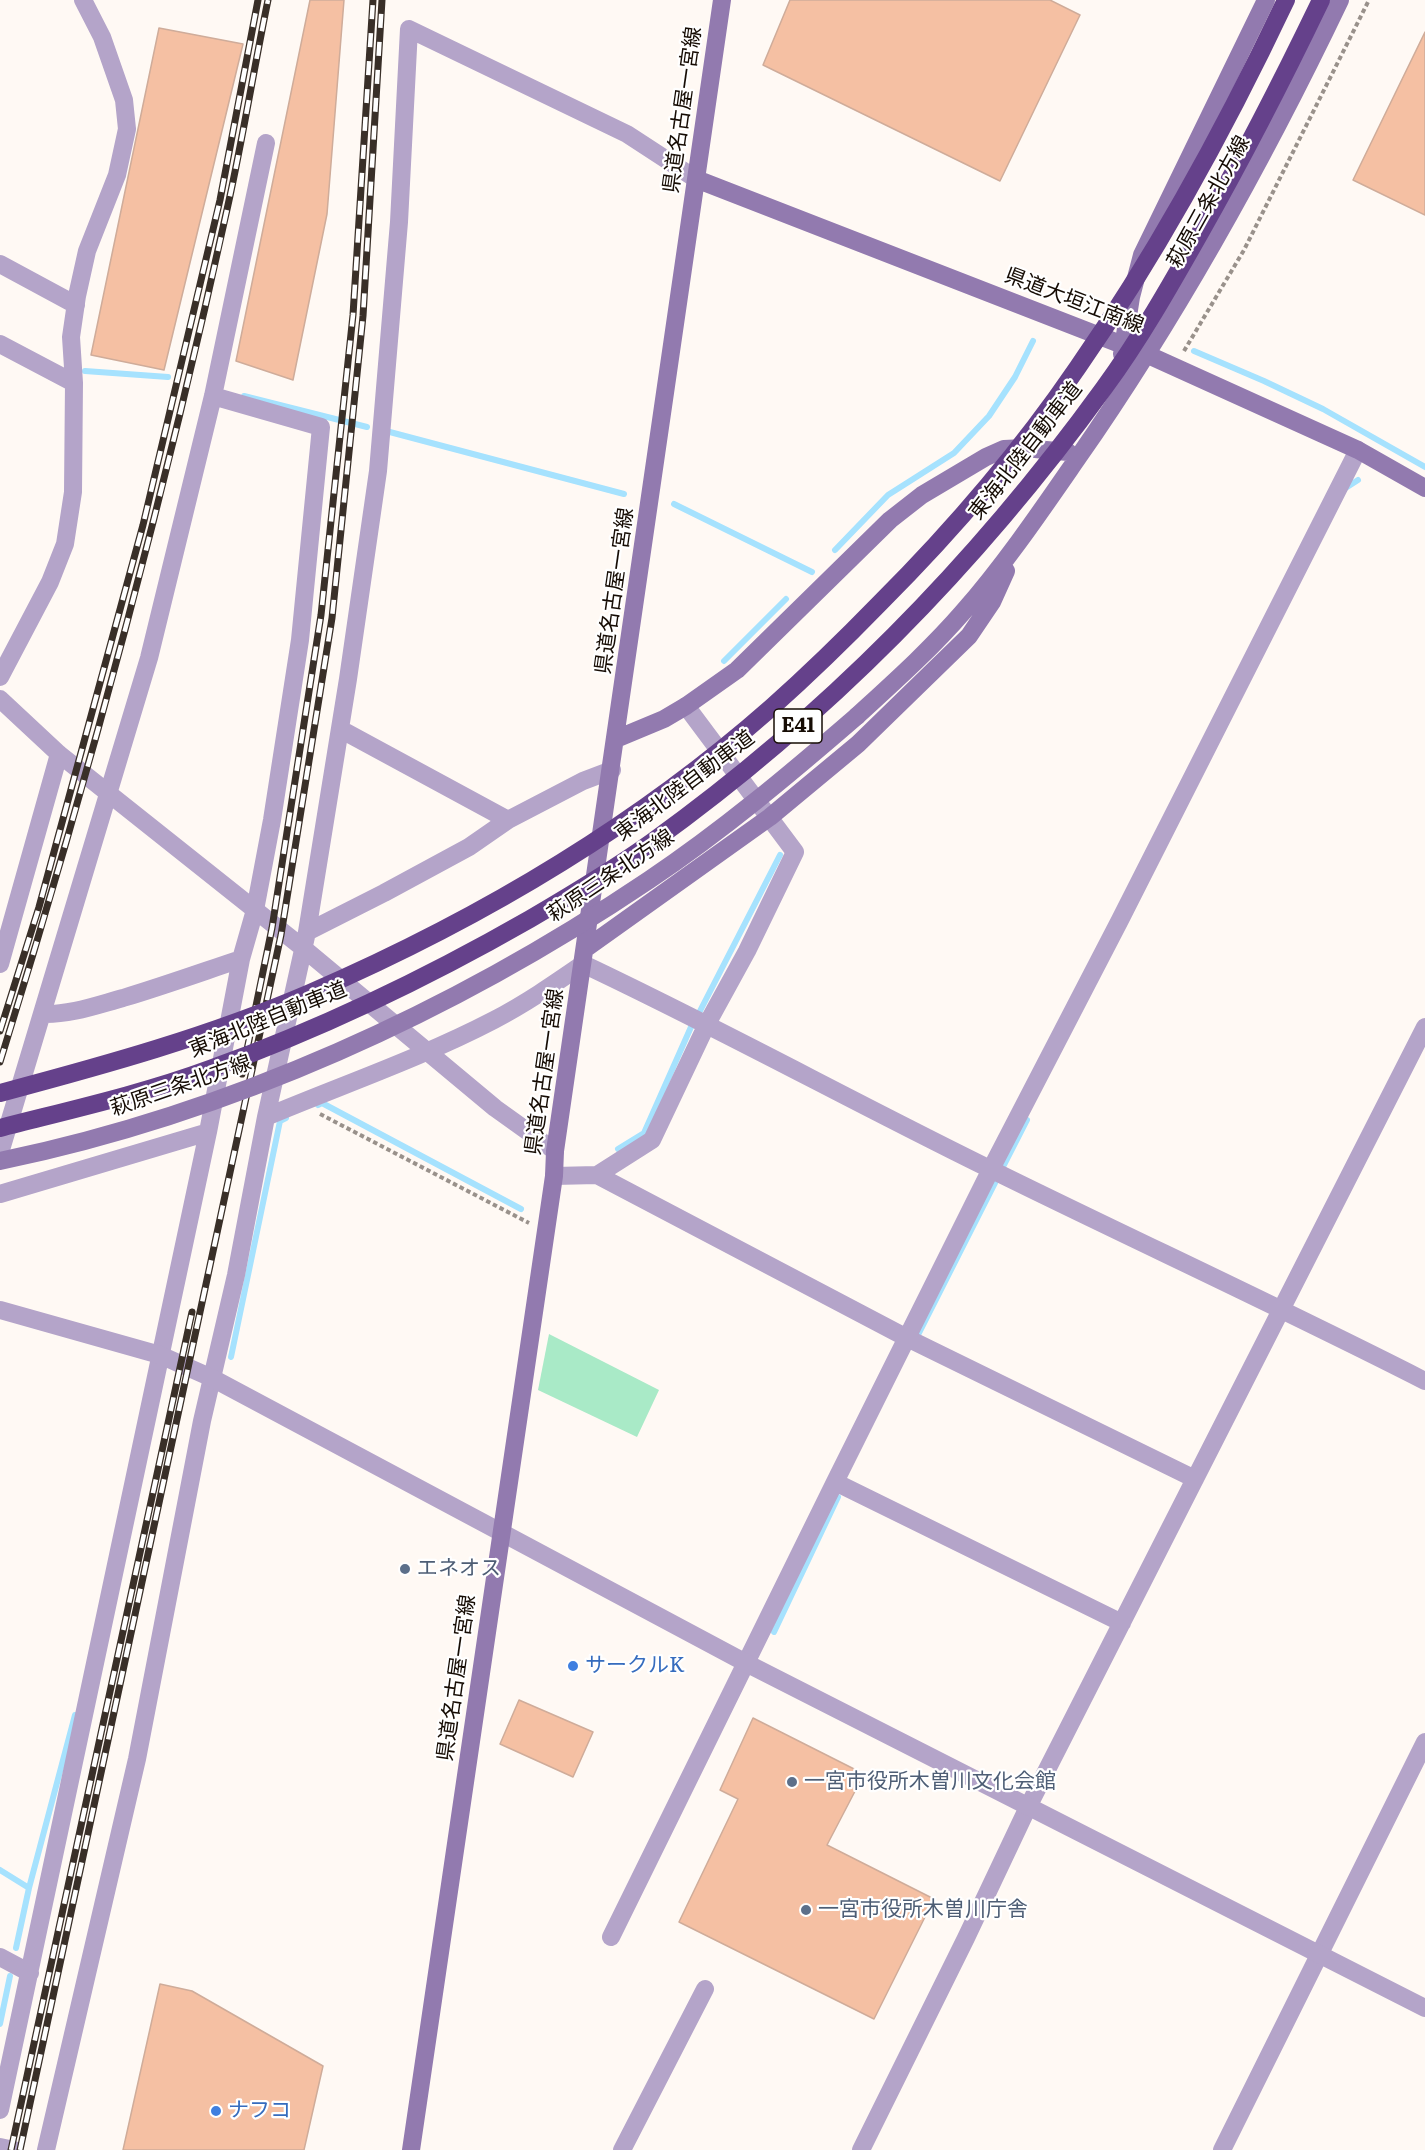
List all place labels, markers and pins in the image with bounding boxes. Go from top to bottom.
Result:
place label: エネオス [417,1556,501,1582]
marker: エネオス [398,1562,412,1576]
place label: サークルK [585,1653,685,1679]
marker: サークルK [566,1659,580,1673]
place label: 一宮市役所木曽川文化会館 [804,1769,1056,1795]
marker: 一宮市役所木曽川文化会館 [785,1775,799,1789]
place label: 一宮市役所木曽川庁舎 [818,1897,1028,1923]
marker: 一宮市役所木曽川庁舎 [799,1903,813,1917]
place label: ナフコ [228,2098,291,2124]
marker: ナフコ [209,2104,223,2118]

